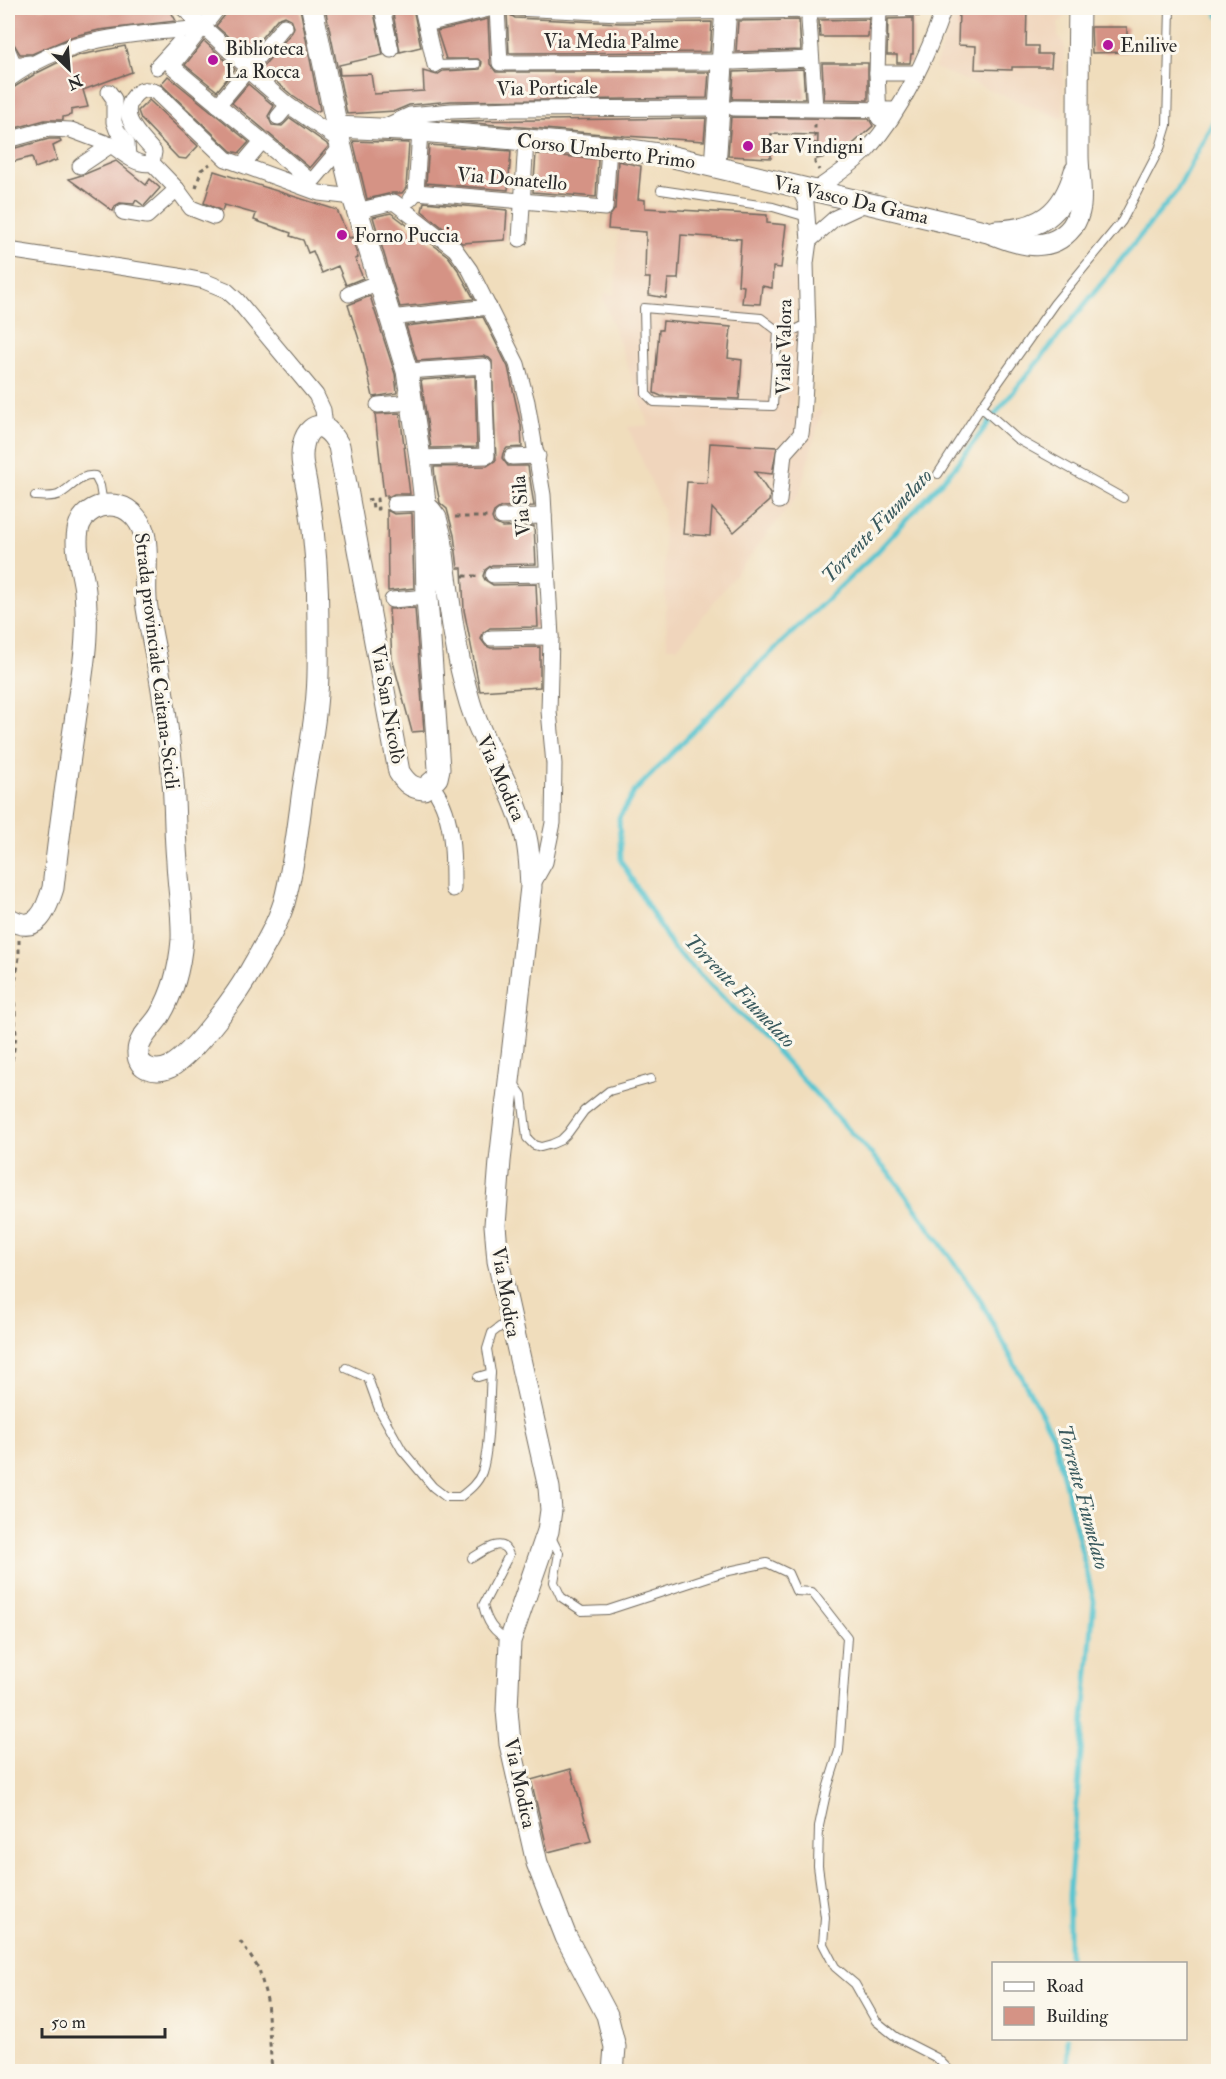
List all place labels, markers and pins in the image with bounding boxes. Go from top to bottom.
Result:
place label: Enilive [1120,33,1177,58]
place label: Biblioteca La Rocca [225,36,305,84]
marker: Enilive [1101,38,1115,52]
marker: Biblioteca La Rocca [206,53,220,67]
place label: Bar Vindigni [760,134,863,159]
marker: Bar Vindigni [741,139,755,153]
place label: Forno Puccia [354,223,460,248]
marker: Forno Puccia [335,228,349,242]

